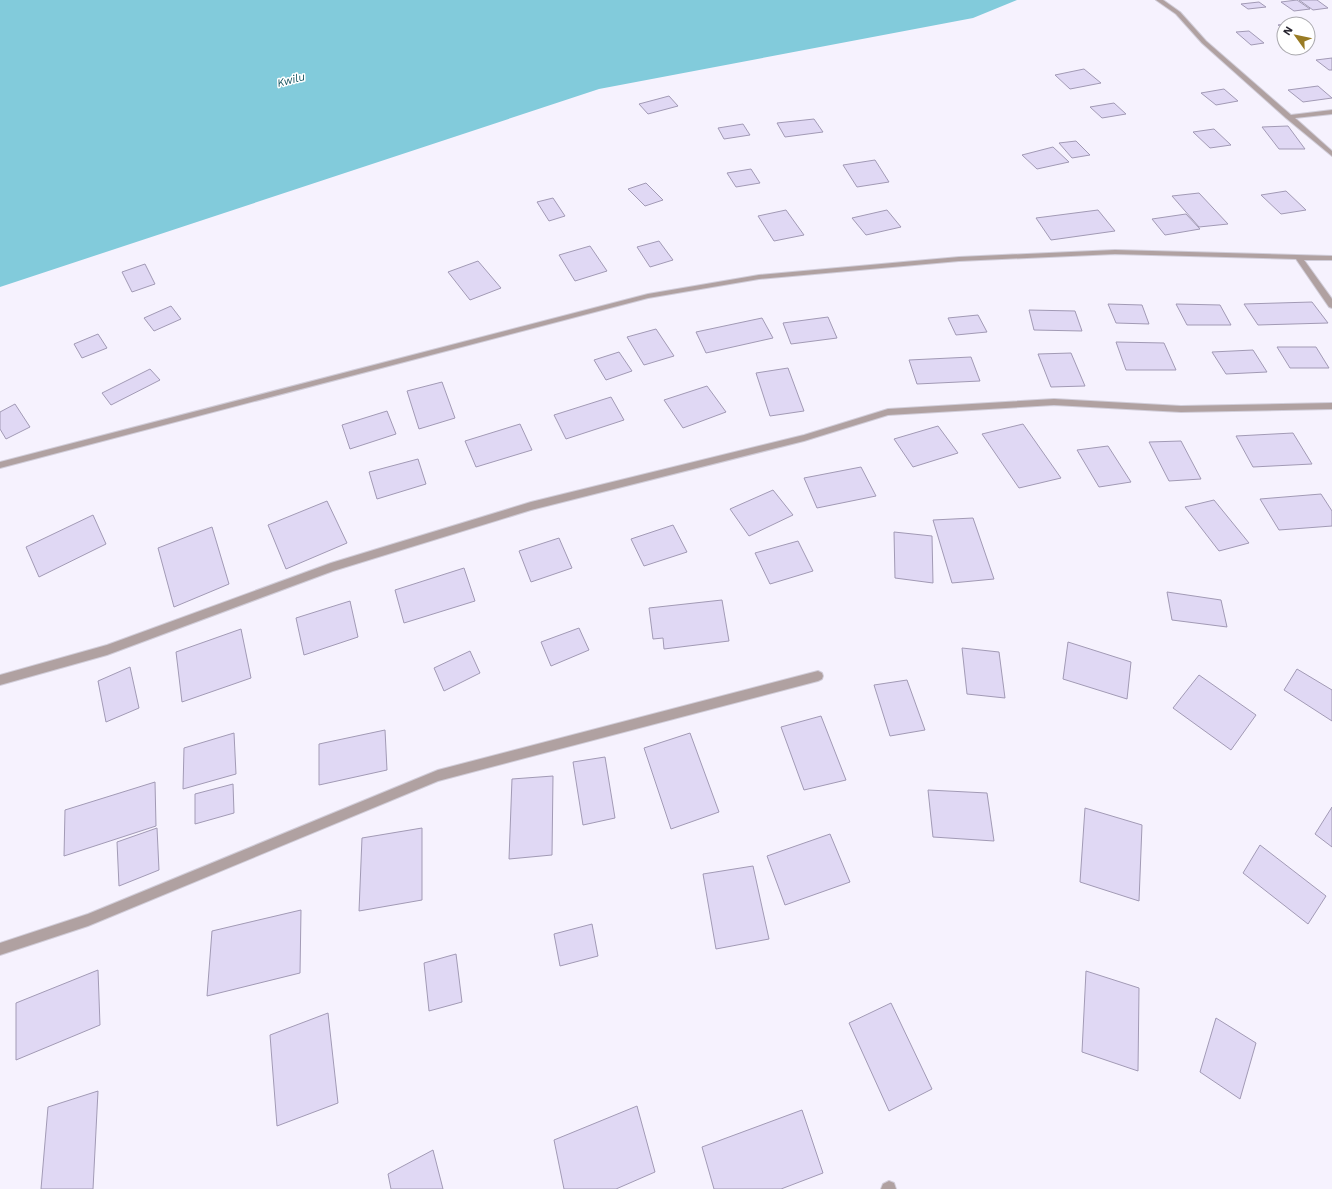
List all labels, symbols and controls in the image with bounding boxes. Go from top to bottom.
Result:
north arrow [1276,16,1316,56]
text: N [1280,24,1296,38]
water label: Kwilu [276,70,307,90]

